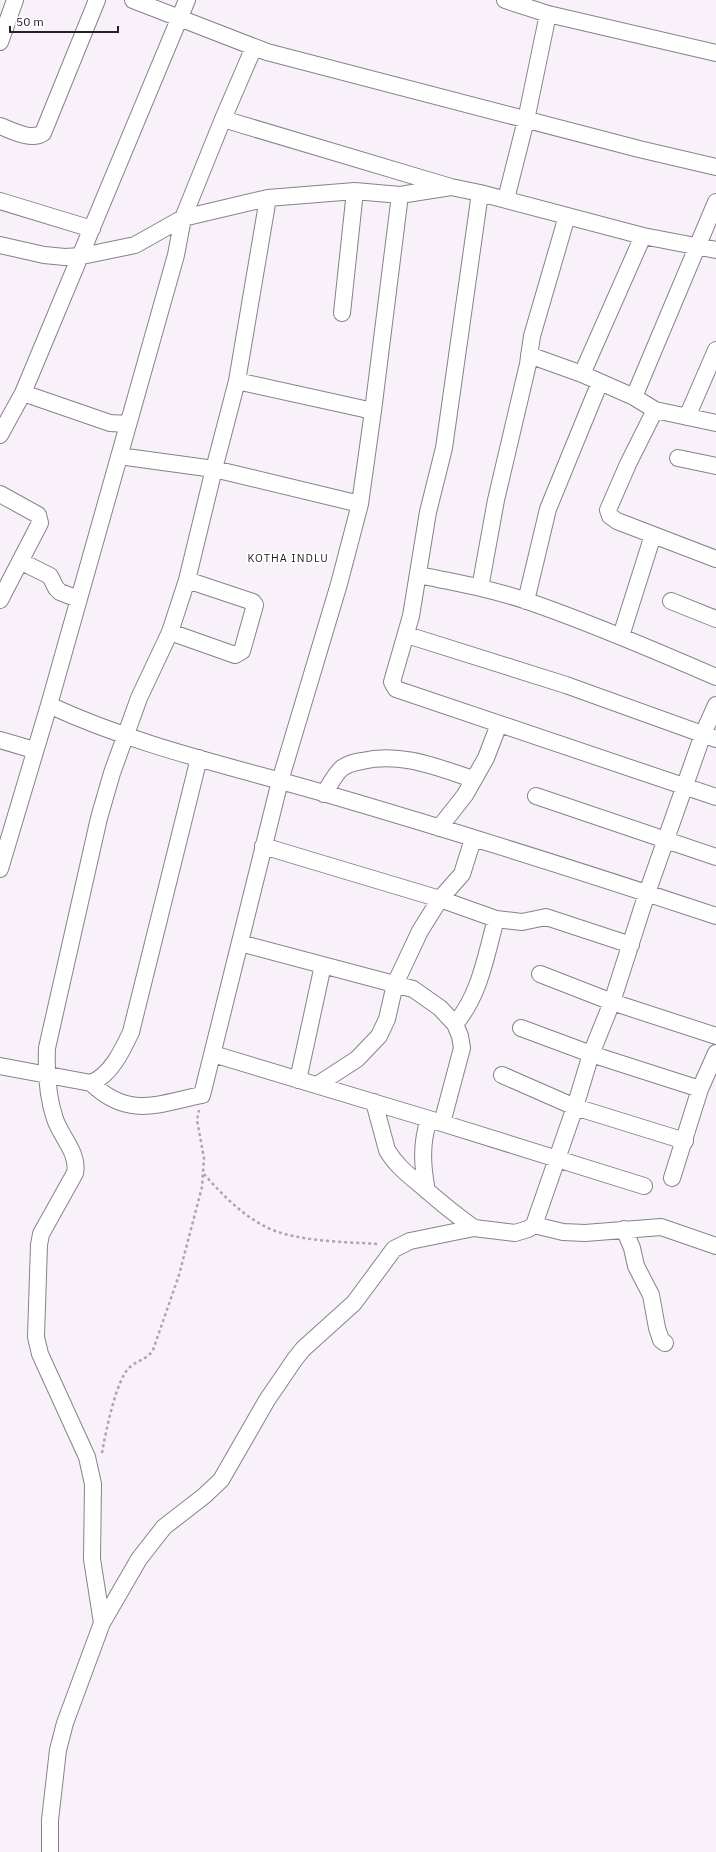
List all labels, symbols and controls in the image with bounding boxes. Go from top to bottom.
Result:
scale bar [10,8,118,34]
text: 50 m [16,14,44,29]
district label: KOTHA INDLU [247,551,329,565]

